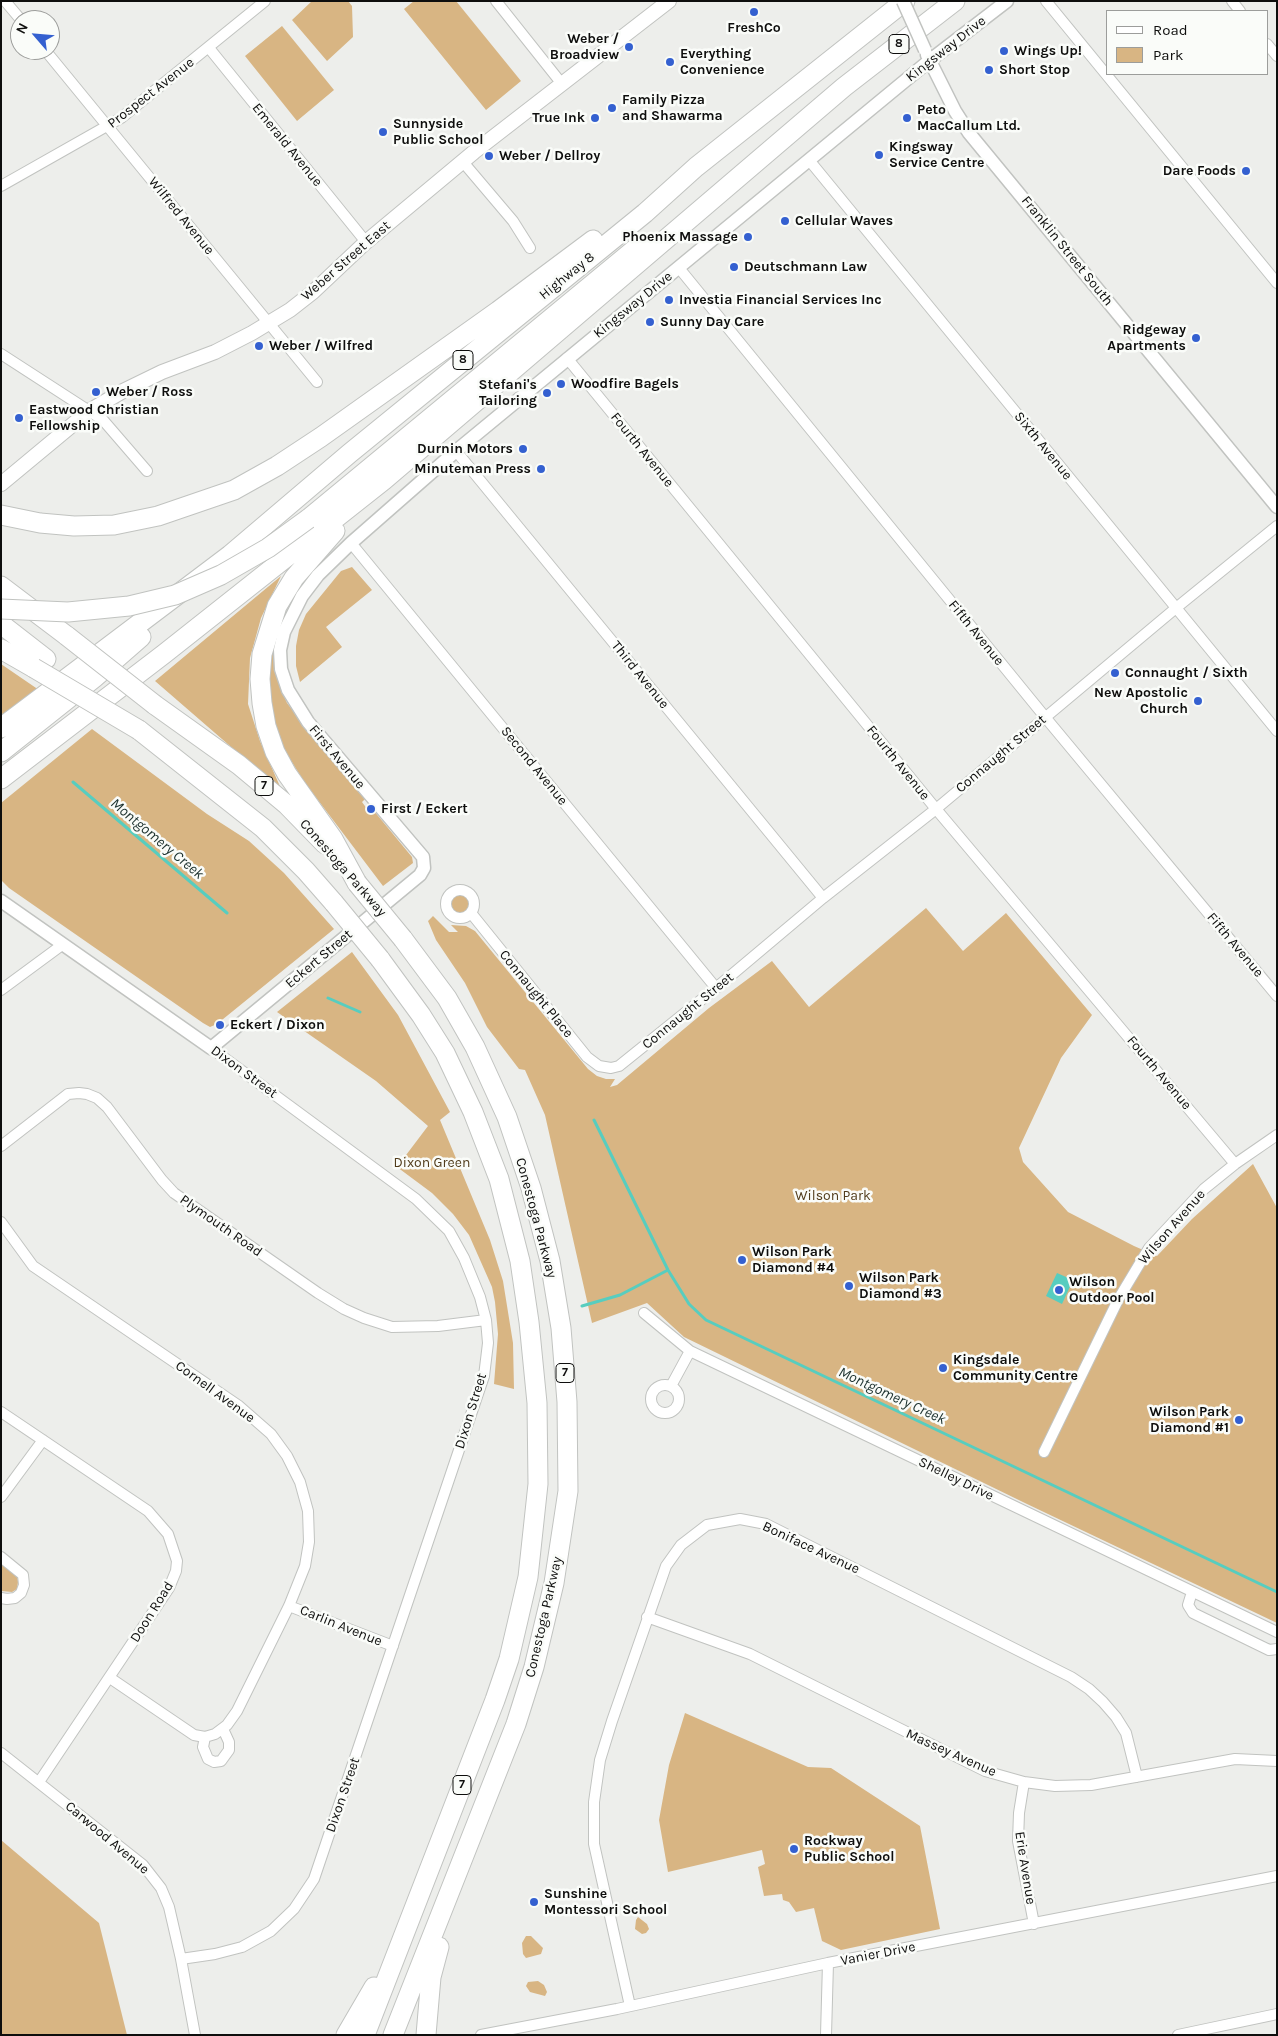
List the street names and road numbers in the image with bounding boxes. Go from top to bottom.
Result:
street label: Kingsway Drive [903,13,989,85]
road number: 8 [889,34,909,54]
street label: Prospect Avenue [104,54,198,132]
street label: Emerald Avenue [248,100,326,190]
street label: Wilfred Avenue [144,174,218,258]
street label: Franklin Street South [1018,193,1116,309]
street label: Weber Street East [298,218,394,304]
street label: Highway 8 [536,249,598,303]
street label: Kingsway Drive [590,268,676,342]
road number: 8 [453,350,473,370]
street label: Sixth Avenue [1010,408,1076,484]
street label: Fourth Avenue [607,409,677,491]
street label: Fifth Avenue [944,597,1008,669]
street label: Third Avenue [608,638,672,712]
street label: Connaught Street [952,711,1050,797]
street label: First Avenue [305,721,369,793]
street label: Fourth Avenue [863,722,933,804]
street label: Second Avenue [497,723,571,809]
road number: 7 [255,776,273,796]
street label: Conestoga Parkway [296,816,390,920]
street label: Fifth Avenue [1203,909,1267,981]
street label: Eckert Street [282,926,356,992]
street label: Connaught Place [495,947,577,1041]
street label: Connaught Street [639,969,737,1053]
street label: Fourth Avenue [1123,1033,1195,1113]
street label: Dixon Street [207,1042,281,1102]
street label: Conestoga Parkway [512,1156,560,1280]
street label: Wilson Avenue [1135,1186,1209,1268]
street label: Plymouth Road [177,1191,265,1261]
street label: Cornell Avenue [172,1358,258,1426]
road number: 7 [556,1364,574,1382]
street label: Dixon Street [452,1371,490,1451]
street label: Shelley Drive [916,1454,996,1504]
street label: Boniface Avenue [760,1518,862,1578]
street label: Conestoga Parkway [522,1555,566,1679]
street label: Doon Road [127,1578,177,1646]
street label: Carlin Avenue [297,1602,385,1650]
street label: Massey Avenue [903,1726,999,1780]
street label: Dixon Street [322,1755,364,1835]
road number: 7 [453,1776,471,1794]
street label: Carwood Avenue [62,1798,152,1878]
street label: Erie Avenue [1011,1830,1039,1906]
street label: Vanier Drive [839,1939,917,1969]

